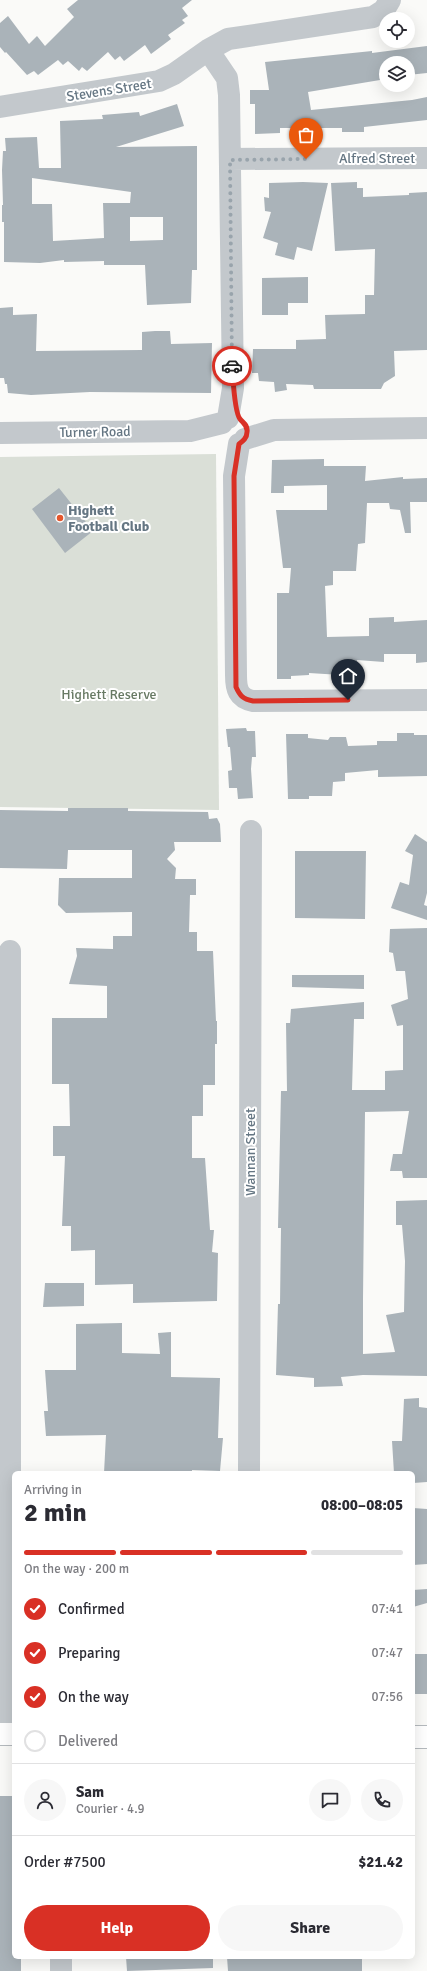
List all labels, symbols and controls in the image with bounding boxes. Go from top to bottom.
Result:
map controls [379,12,415,92]
button: locate [379,12,415,48]
button: layers [379,56,415,92]
street label: Stevens Street [65,75,153,105]
pin [289,118,323,159]
icon: bag [295,124,317,146]
street label: Alfred Street [339,150,415,167]
courier [212,346,252,386]
icon: car [221,355,243,377]
street label: Turner Road [59,423,131,441]
place label: Highett Football Club [68,502,150,535]
marker: Highett Football Club [55,513,65,523]
pin [331,659,365,700]
icon: home [337,665,359,687]
park label: Highett Reserve [61,686,157,703]
street label: Wannan Street [242,1108,259,1196]
text: Arriving in [24,1482,82,1498]
text: 08:00–08:05 [321,1496,403,1514]
text: 2 min [24,1497,87,1529]
text: On the way · 200 m [24,1561,129,1577]
icon: check [24,1598,46,1620]
text: Confirmed [58,1600,125,1618]
text: 07:41 [371,1601,403,1617]
icon: check [24,1642,46,1664]
text: Preparing [58,1644,121,1662]
text: 07:47 [371,1645,403,1661]
icon: check [24,1686,46,1708]
text: On the way [58,1688,129,1706]
text: 07:56 [371,1689,403,1705]
text: Delivered [58,1732,118,1750]
button: person [24,1779,66,1821]
button: chat [309,1779,351,1821]
button: phone [361,1779,403,1821]
text: Sam [76,1783,104,1801]
text: Courier · 4.9 [76,1801,145,1817]
text: Order #7500 [24,1853,106,1871]
text: $21.42 [358,1853,403,1871]
button: Help [24,1905,210,1951]
button: Share [218,1905,403,1951]

